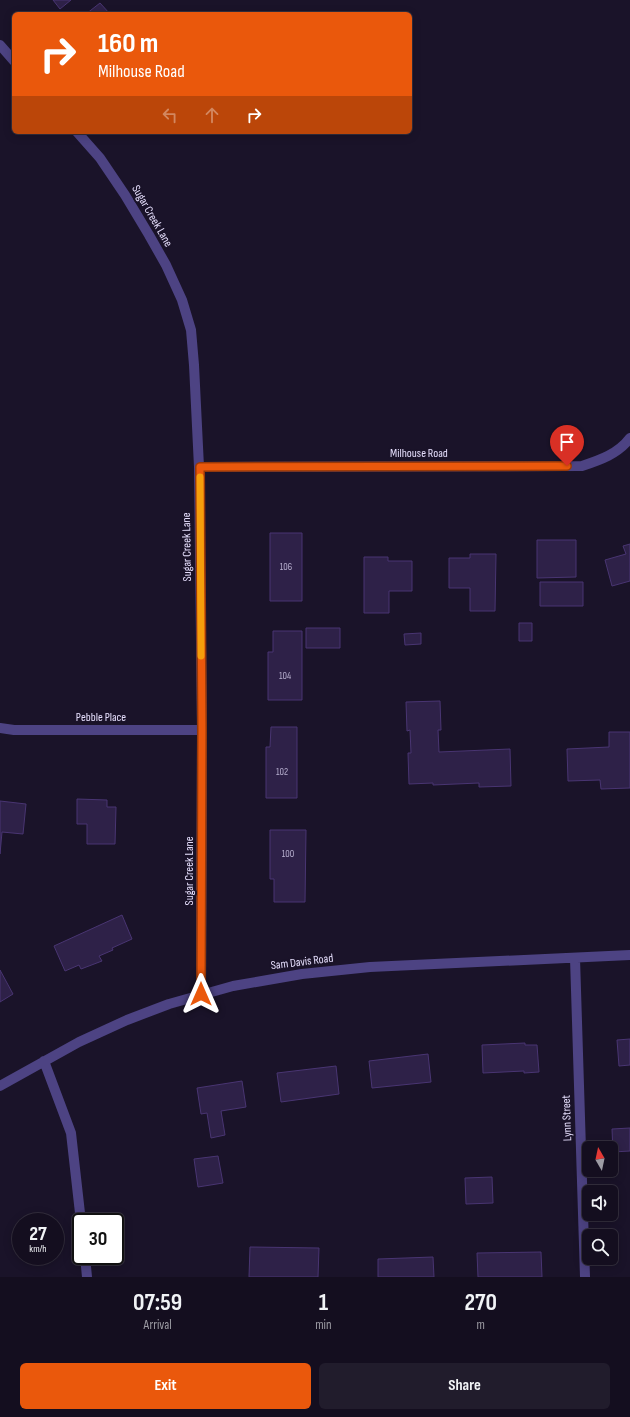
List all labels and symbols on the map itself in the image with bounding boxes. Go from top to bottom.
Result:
street label: Sugar Creek Lane [128,182,176,250]
pin [550,425,584,466]
street label: Milhouse Road [390,446,448,461]
street label: Sugar Creek Lane [179,512,195,582]
house number: 106 [280,561,292,573]
house number: 104 [279,670,291,682]
street label: Pebble Place [76,710,126,725]
house number: 102 [276,766,288,778]
street label: Sugar Creek Lane [182,836,197,905]
house number: 100 [282,848,294,860]
street label: Sam Davis Road [270,951,334,973]
position arrow [180,973,222,1015]
street label: Lynn Street [559,1094,575,1141]
north arrow [582,1141,618,1177]
speed limit sign: 30 [72,1213,124,1265]

